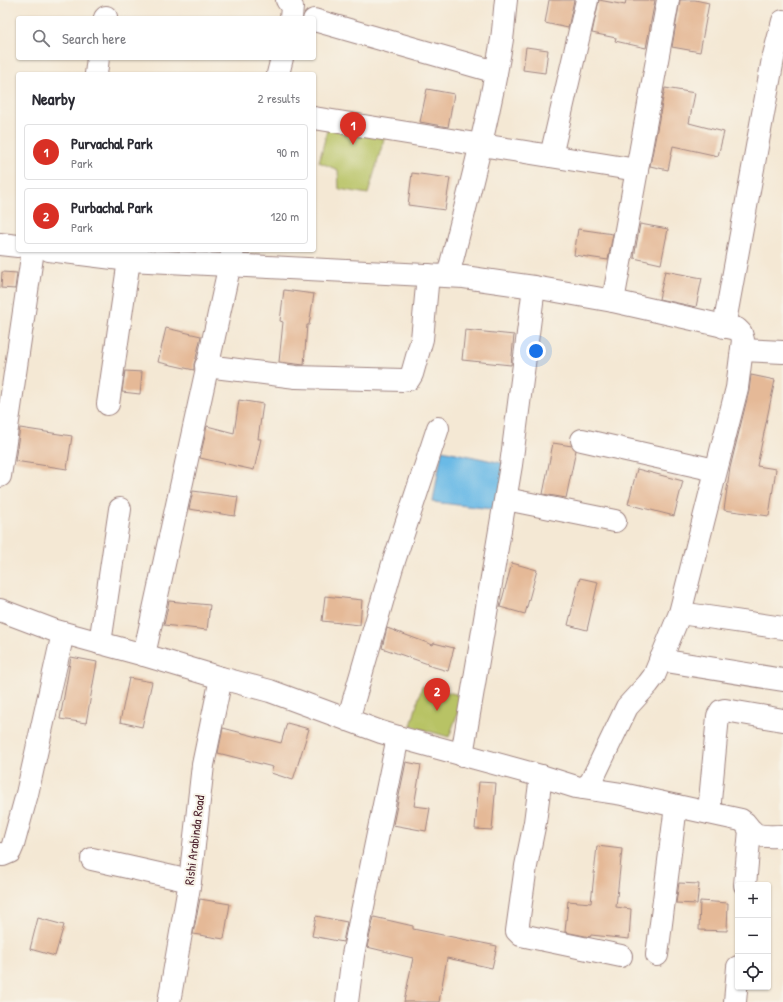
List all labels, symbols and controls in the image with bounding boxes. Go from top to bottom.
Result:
search box [16,16,316,60]
icon: search [30,27,52,49]
text: Search here [62,28,126,49]
text: Nearby [32,87,75,110]
text: 2 results [258,89,300,107]
pin: 1 [340,112,366,145]
text: Purvachal Park [71,133,152,154]
text: 1 [44,143,48,161]
text: 90 m [277,143,299,161]
text: Park [71,154,93,172]
text: Purbachal Park [71,197,153,218]
text: 2 [43,207,49,225]
text: 120 m [271,207,299,225]
text: Park [71,218,93,236]
your location [526,341,546,361]
pin: 2 [424,678,450,711]
street label: Rishi Arabinda Road [180,794,208,886]
map controls [735,882,771,990]
button: + [735,882,771,918]
button: − [735,918,771,954]
button: locate [735,954,771,990]

